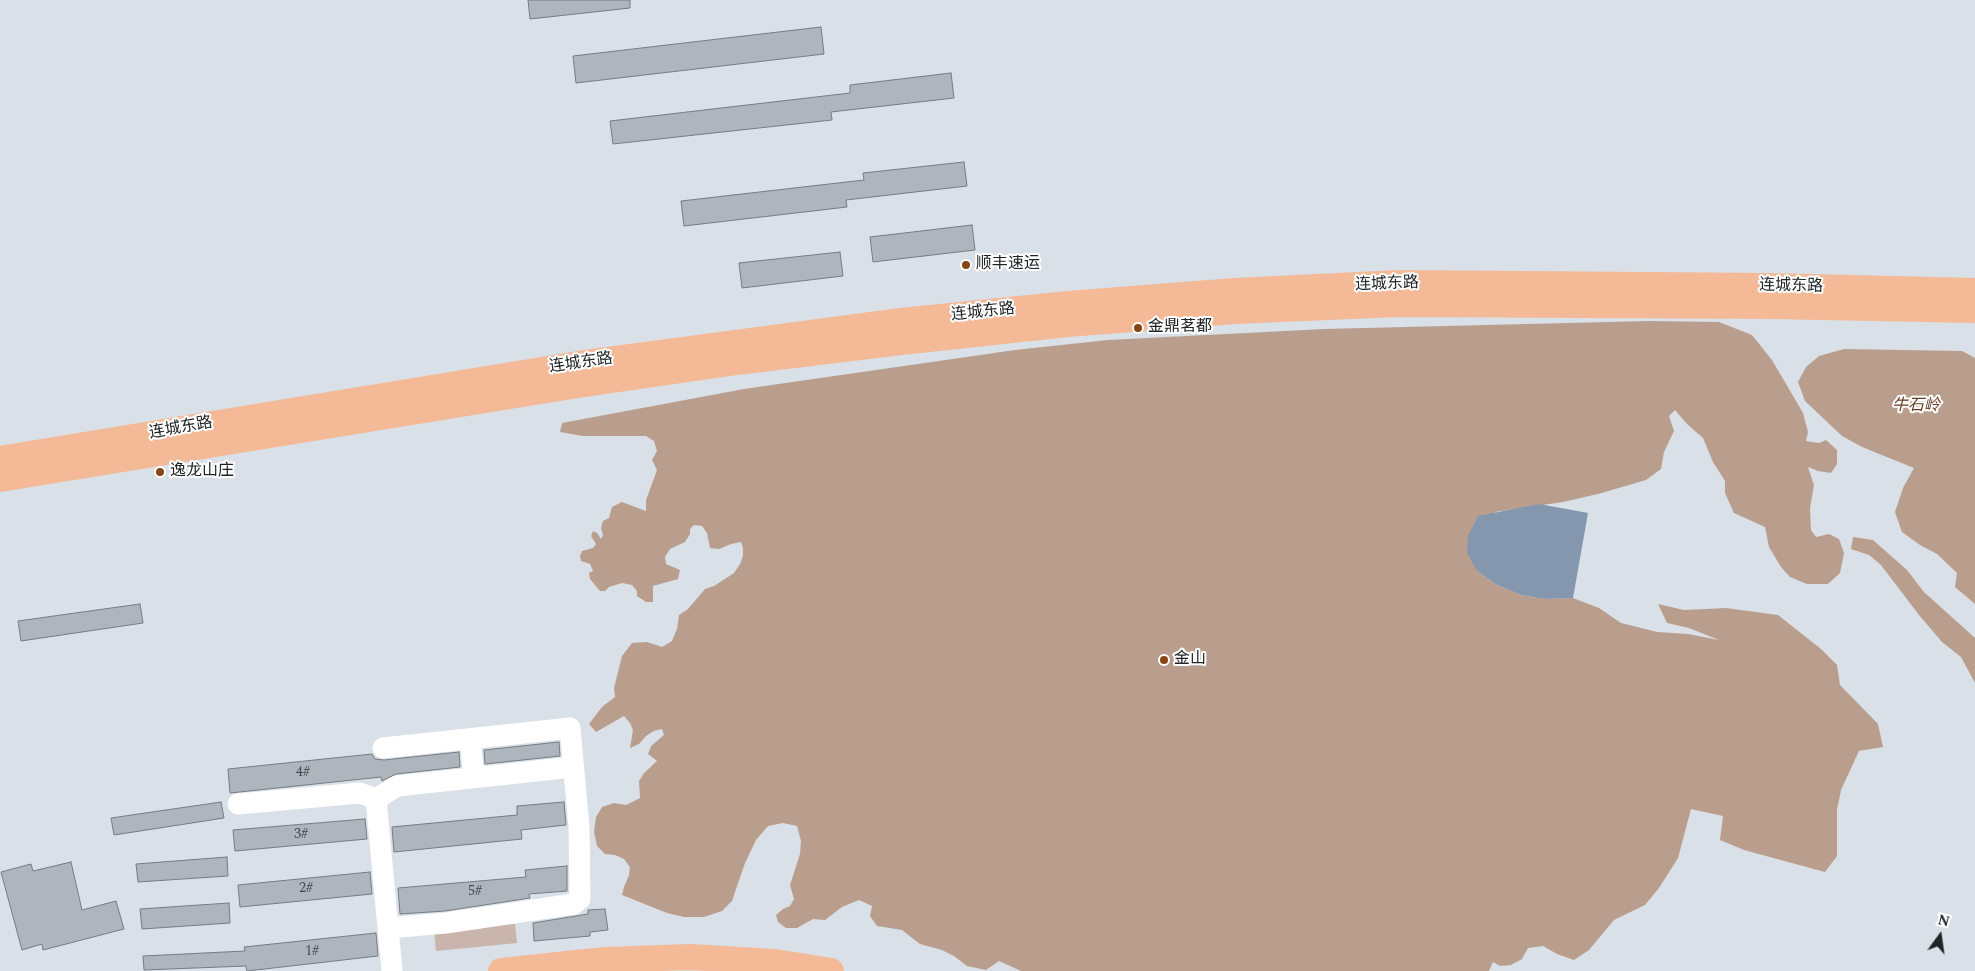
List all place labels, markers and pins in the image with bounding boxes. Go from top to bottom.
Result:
place label: 顺丰速运 [976,255,1040,275]
marker: 顺丰速运 [960,259,972,271]
place label: 金鼎茗都 [1148,318,1212,338]
marker: 金鼎茗都 [1132,322,1144,334]
place label: 逸龙山庄 [170,462,234,482]
marker: 逸龙山庄 [154,466,166,478]
place label: 金山 [1174,650,1206,670]
marker: 金山 [1158,654,1170,666]

